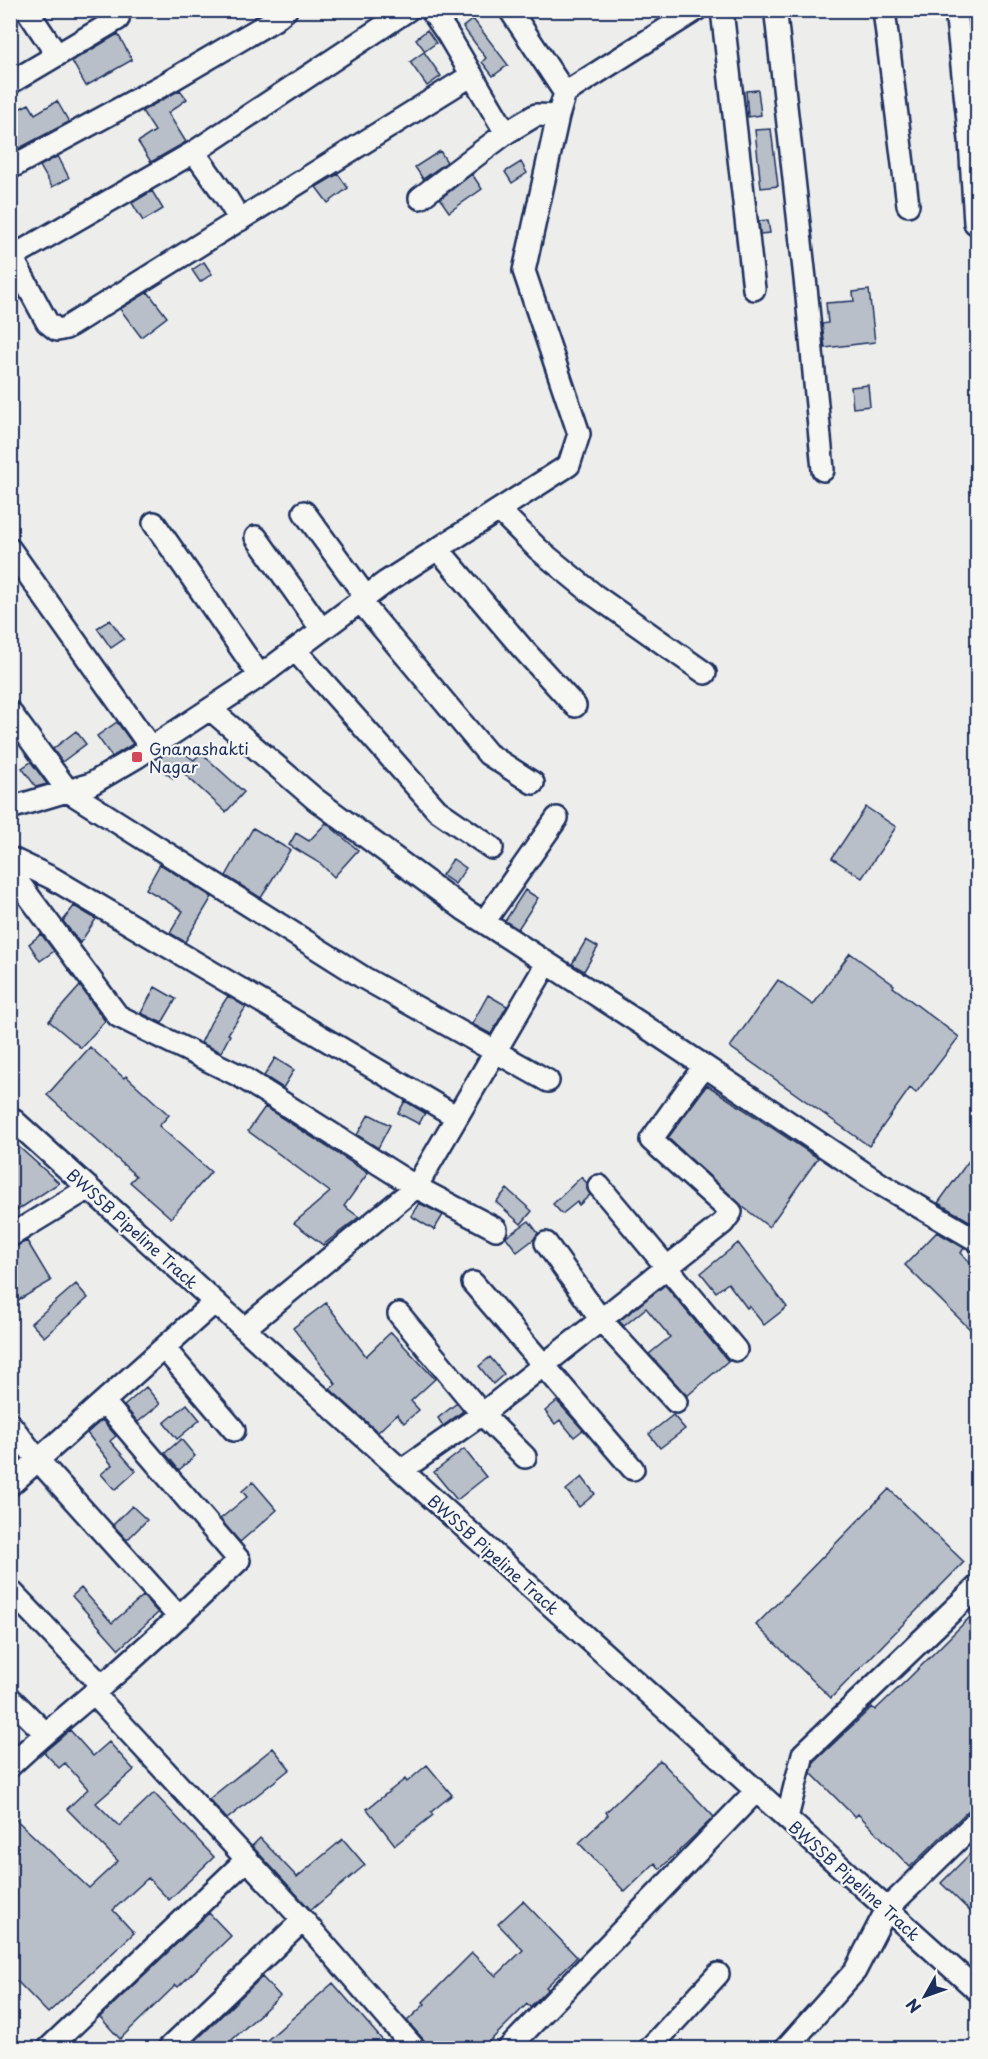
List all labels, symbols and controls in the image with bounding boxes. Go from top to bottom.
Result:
place label: Gnanashakti Nagar [149,736,249,778]
marker: Gnanashakti Nagar [130,750,144,764]
street label: BWSSB Pipeline Track [62,1162,204,1294]
street label: BWSSB Pipeline Track [423,1488,565,1620]
street label: BWSSB Pipeline Track [784,1814,926,1946]
north arrow [895,1966,955,2026]
text: N [899,1994,926,2019]

